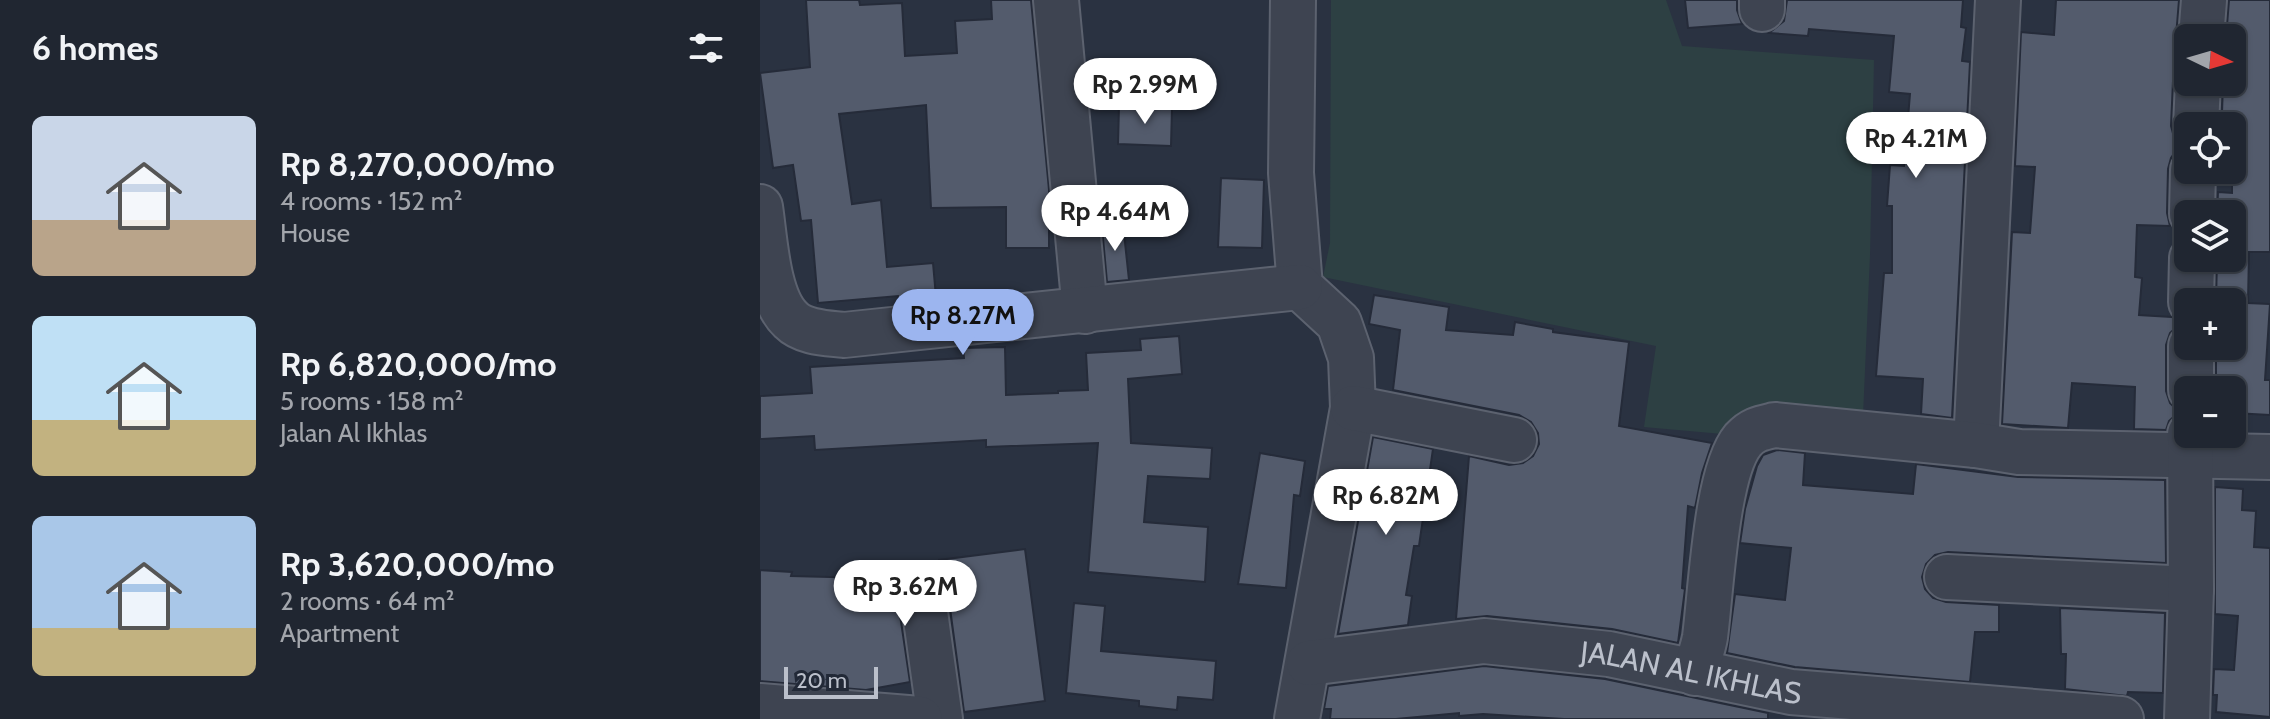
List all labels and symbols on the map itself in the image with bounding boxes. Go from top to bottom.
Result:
north arrow [2174,24,2246,96]
pin: Rp 2.99M [1062,58,1228,126]
pin: Rp 4.21M [1833,112,1999,180]
pin: Rp 4.64M [1032,185,1198,253]
pin: Rp 8.27M [880,289,1046,357]
pin: Rp 6.82M [1303,469,1469,537]
pin: Rp 3.62M [822,560,988,628]
street label: JALAN AL IKHLAS [1578,633,1803,711]
scale bar [784,663,878,699]

